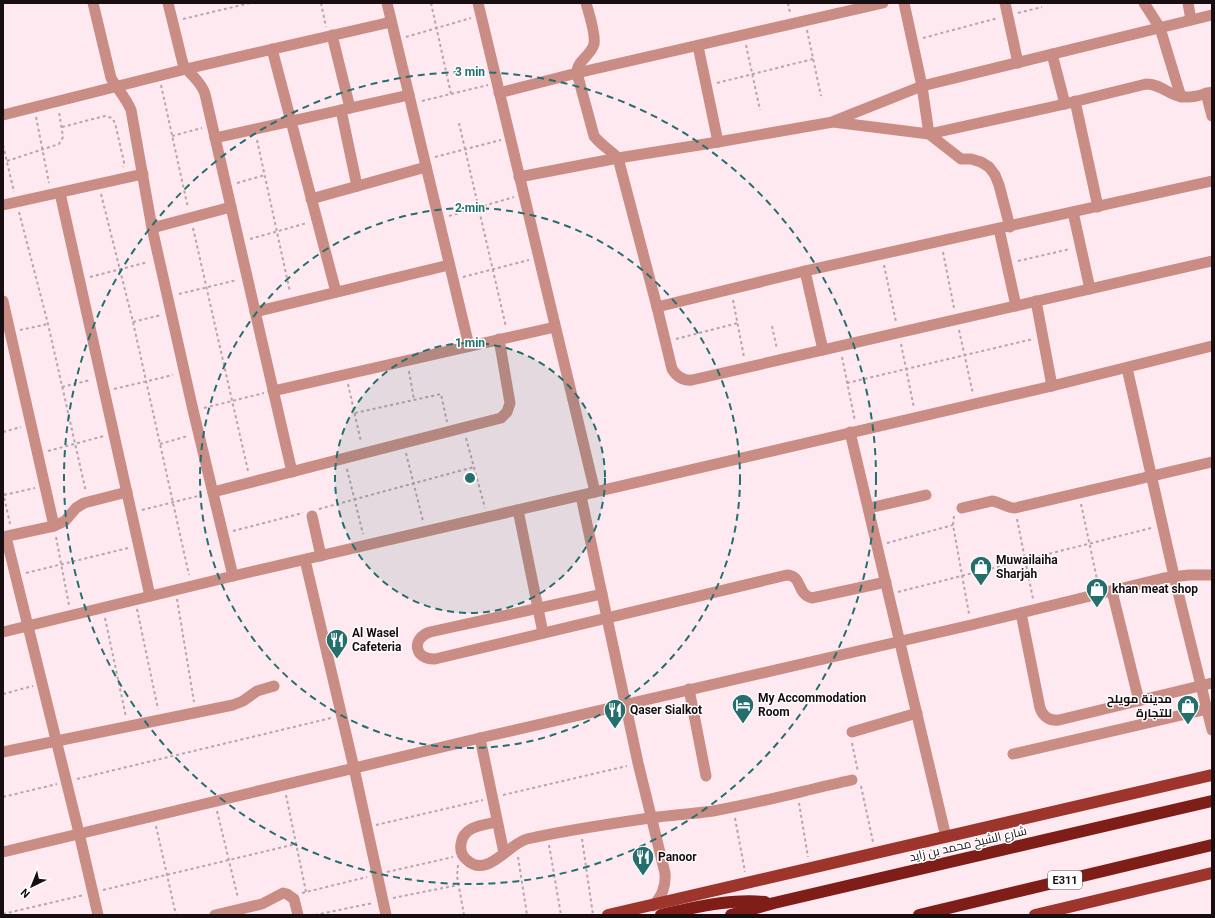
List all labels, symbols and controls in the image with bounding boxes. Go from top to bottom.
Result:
text: 3 min [455,65,485,79]
text: 2 min [455,201,485,215]
text: 1 min [455,336,485,350]
centre of rings [463,471,477,485]
place label: Muwailaiha Sharjah [996,553,1058,581]
shop icon: Muwailaiha Sharjah [968,554,994,587]
shop icon: khan meat shop [1084,576,1110,609]
place label: khan meat shop [1112,582,1198,596]
place label: Al Wasel Cafeteria [352,626,402,654]
restaurant icon: Al Wasel Cafeteria [324,627,350,660]
place label: My Accommodation Room [758,691,867,719]
hotel icon: My Accommodation Room [730,692,756,725]
place label: مدينة مويلح للتجارة [1107,692,1172,721]
shop icon: مدينة مويلح للتجارة [1175,693,1201,726]
restaurant icon: Qaser Sialkot [602,697,628,730]
place label: Qaser Sialkot [630,703,702,717]
street label: شارع الشيخ محمد بن زايد [908,824,1028,865]
restaurant icon: Panoor [630,844,656,877]
place label: Panoor [658,850,697,864]
north arrow [12,866,52,906]
road number: E311 [1048,871,1082,889]
text: N [18,885,33,900]

